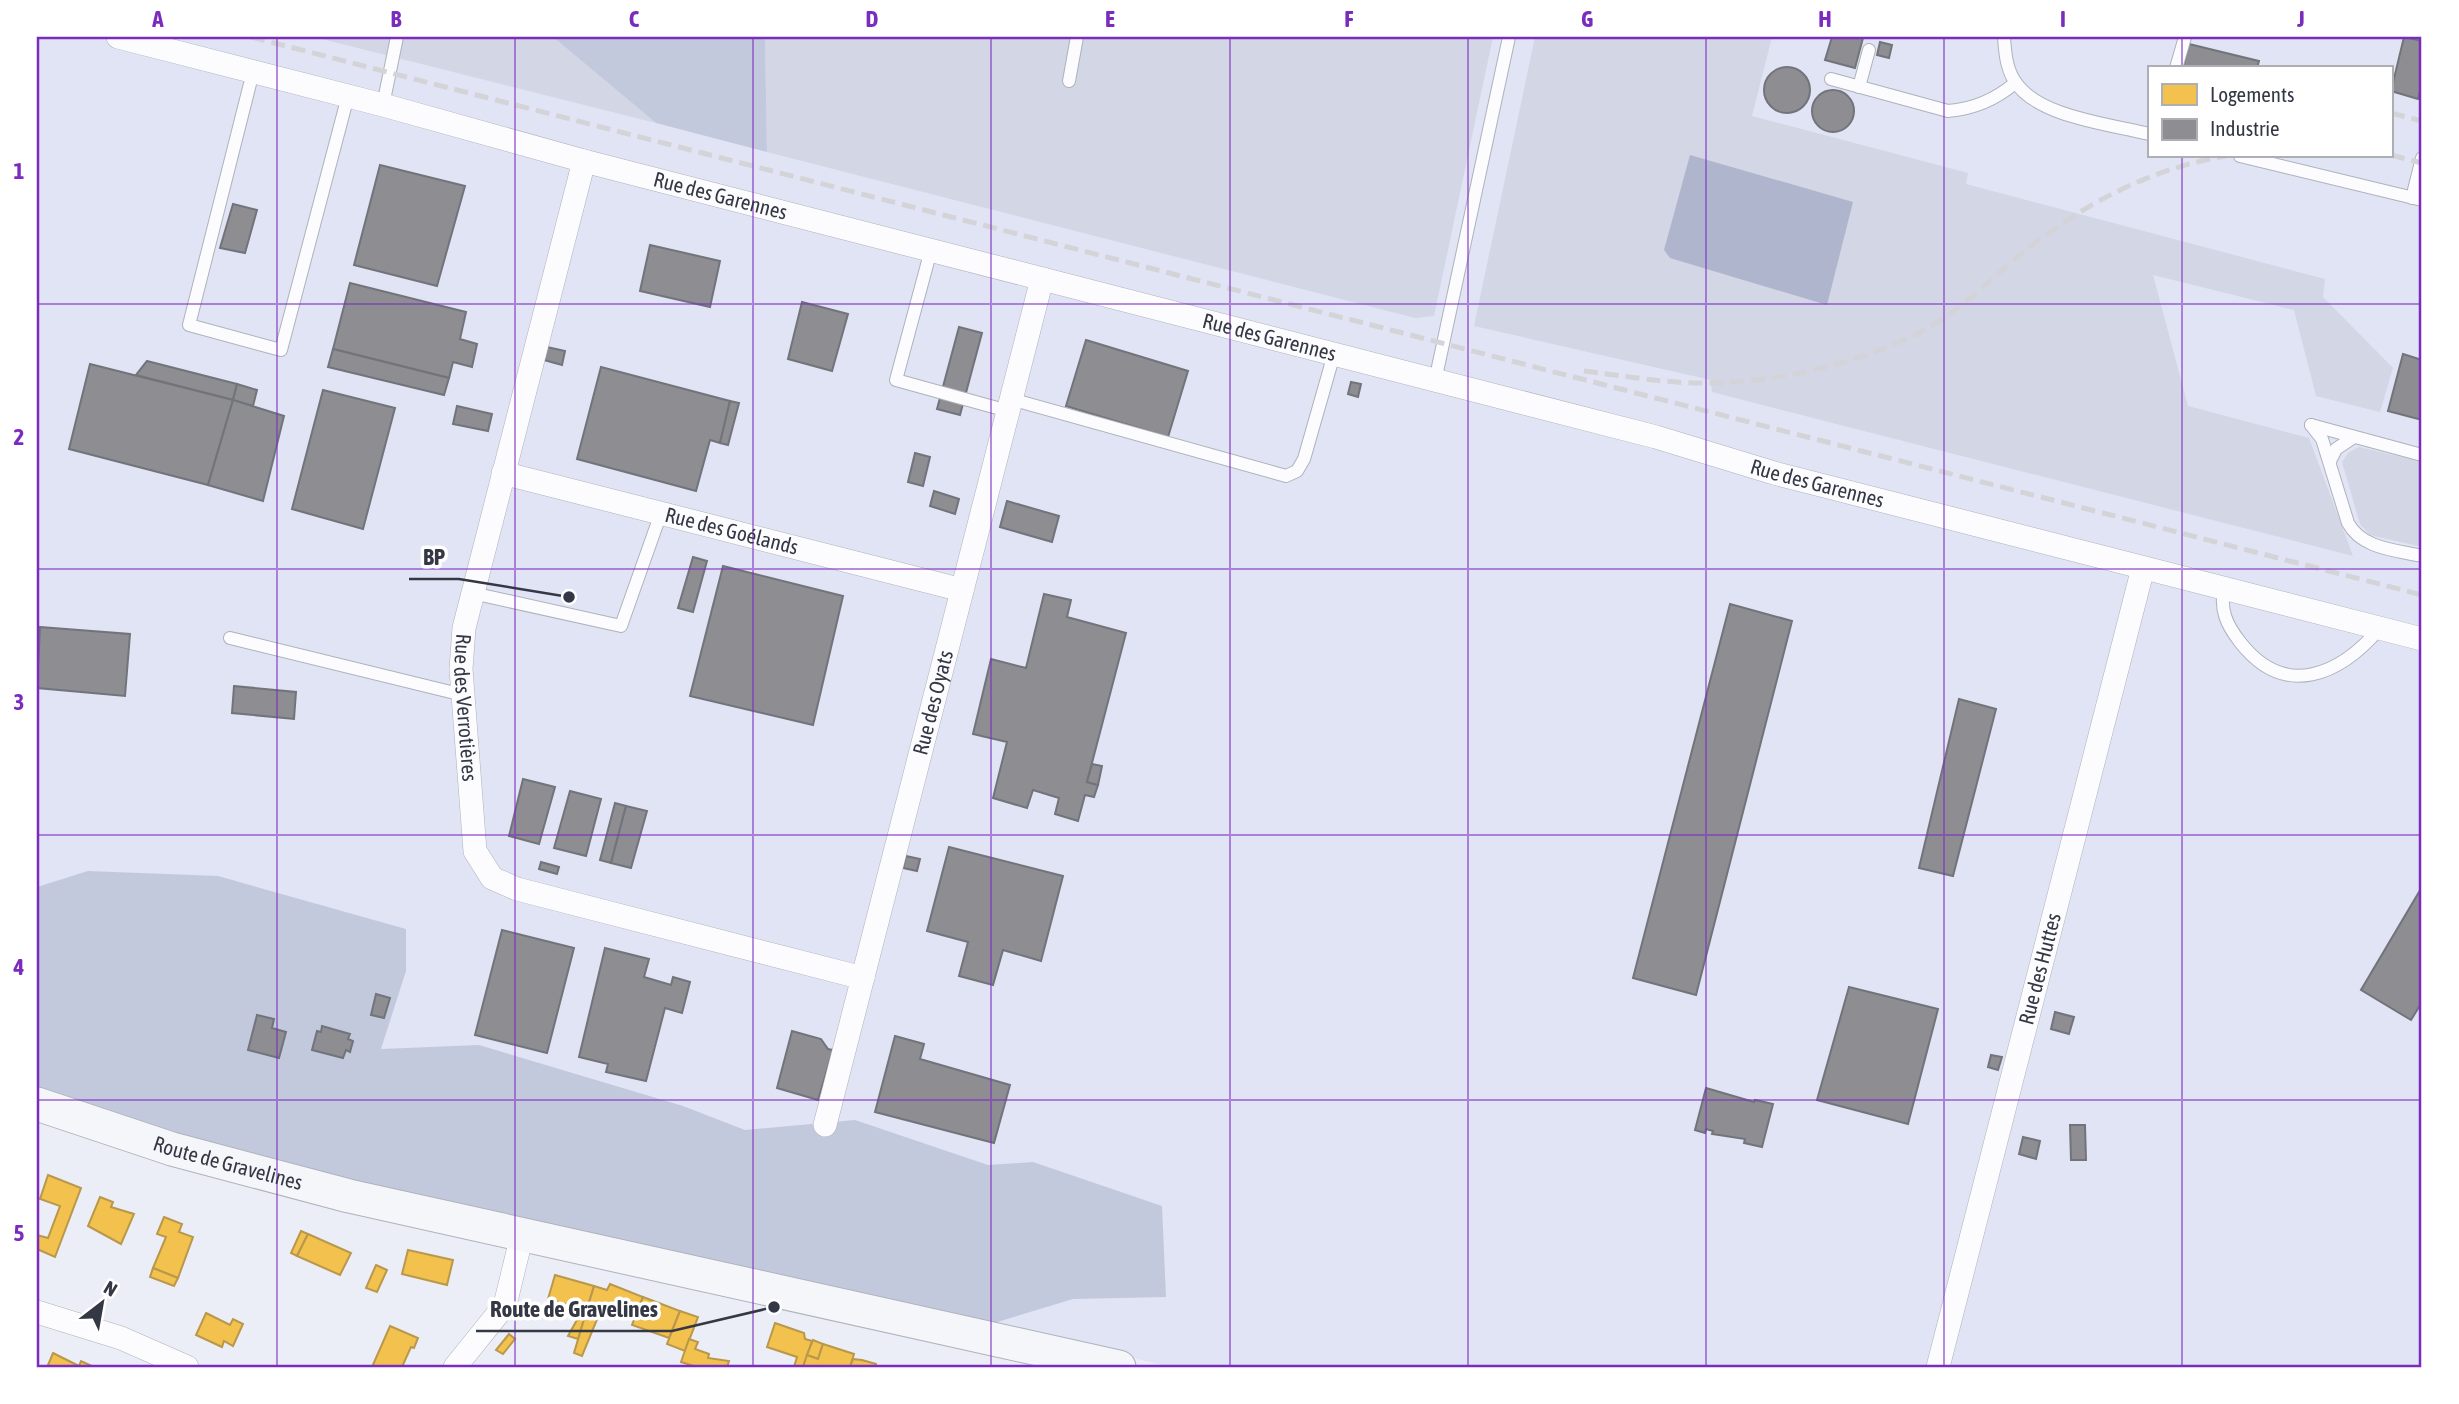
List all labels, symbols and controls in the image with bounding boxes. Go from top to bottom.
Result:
text: A [151,6,164,32]
text: B [391,6,402,32]
text: C [629,6,640,32]
text: D [866,6,879,32]
text: E [1105,6,1115,32]
text: F [1344,6,1354,32]
text: G [1581,6,1593,32]
text: H [1818,6,1832,32]
text: I [2060,6,2066,32]
text: J [2296,6,2305,32]
legend [2148,66,2392,158]
text: Logements [2210,82,2294,106]
text: Industrie [2210,116,2280,140]
text: 1 [14,158,25,184]
street label: Rue des Garennes [651,166,790,224]
street label: Rue des Garennes [1200,308,1339,365]
text: 2 [14,424,24,450]
street label: Rue des Garennes [1748,454,1887,512]
street label: Rue des Goélands [663,502,801,559]
callout: BP [409,535,459,579]
text: BP [423,544,445,570]
street label: Rue des Verrotières [450,633,483,782]
street label: Rue des Oyats [907,648,957,757]
text: 3 [14,689,24,715]
street label: Rue des Huttes [2013,910,2065,1027]
text: 4 [13,954,25,980]
street label: Route de Gravelines [150,1131,305,1194]
text: 5 [14,1220,25,1246]
north arrow [66,1268,136,1338]
text: N [100,1276,121,1301]
callout: Route de Gravelines [476,1287,672,1331]
text: Route de Gravelines [490,1296,658,1322]

